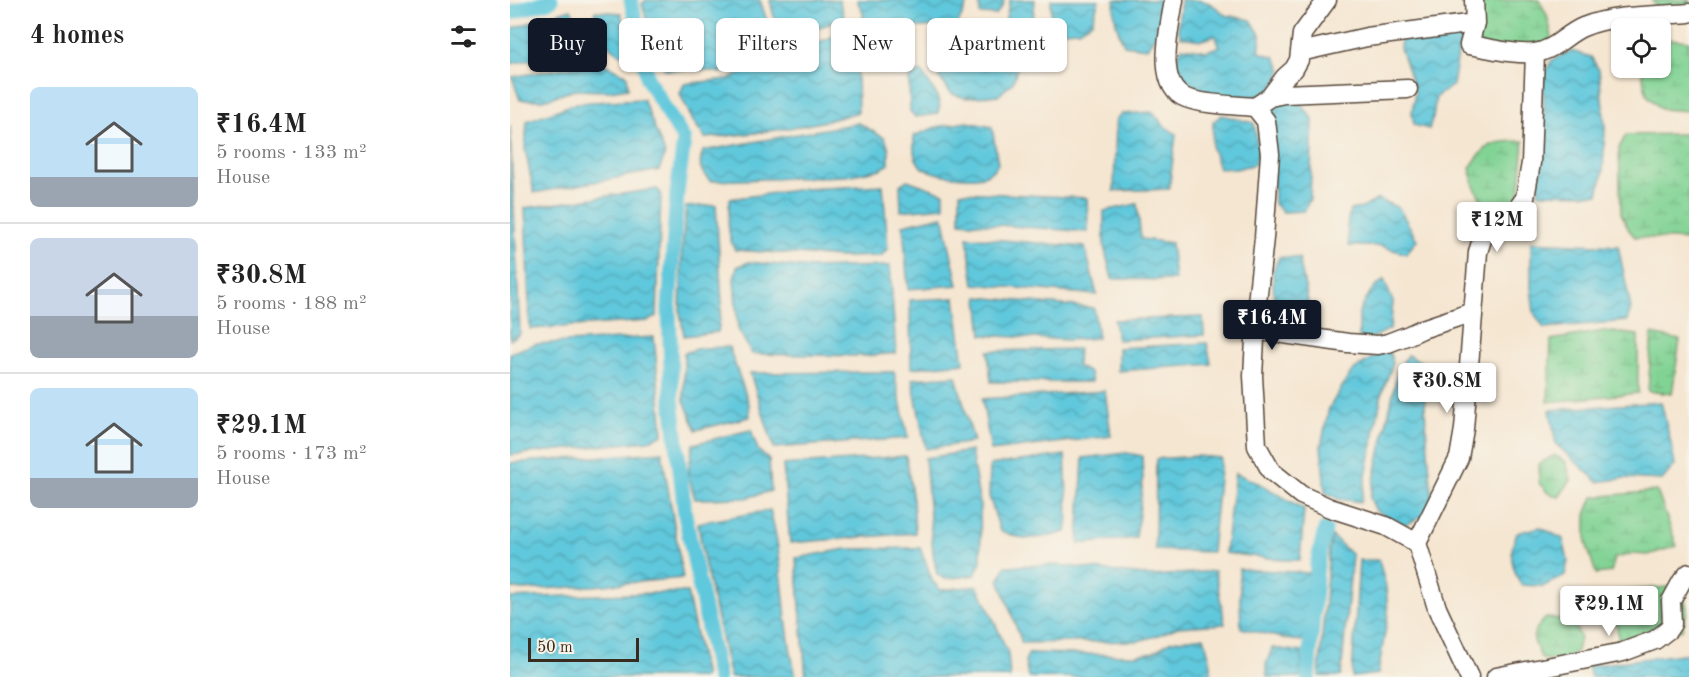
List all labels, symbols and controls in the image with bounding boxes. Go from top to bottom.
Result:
chip: Buy [528,18,607,72]
chip: Rent [619,18,704,72]
chip: Filters [716,18,819,72]
chip: New [831,18,915,72]
chip: Apartment [927,18,1067,72]
map controls [1611,18,1671,78]
button: locate [1611,18,1671,78]
icon: filters [447,20,480,53]
text: 4 homes [30,23,124,49]
icon: home [78,111,150,183]
text: ₹16.4M [216,112,307,138]
text: 5 rooms · 133 m² [216,143,366,163]
text: House [216,168,270,188]
pin: ₹12M [1461,202,1533,253]
text: ₹12M [1471,211,1523,231]
icon: home [78,262,150,334]
text: ₹30.8M [216,263,307,289]
text: 5 rooms · 188 m² [216,294,366,314]
pin: ₹16.4M [1223,300,1321,351]
text: ₹16.4M [1237,309,1307,329]
text: House [216,319,270,339]
pin: ₹30.8M [1398,363,1496,414]
text: ₹30.8M [1412,372,1482,392]
icon: home [78,412,150,484]
text: ₹29.1M [216,413,307,439]
text: 5 rooms · 173 m² [216,444,366,464]
text: House [216,469,270,489]
pin: ₹29.1M [1560,586,1658,637]
text: ₹29.1M [1574,595,1644,615]
scale bar [528,635,639,662]
text: 50 m [537,640,573,656]

